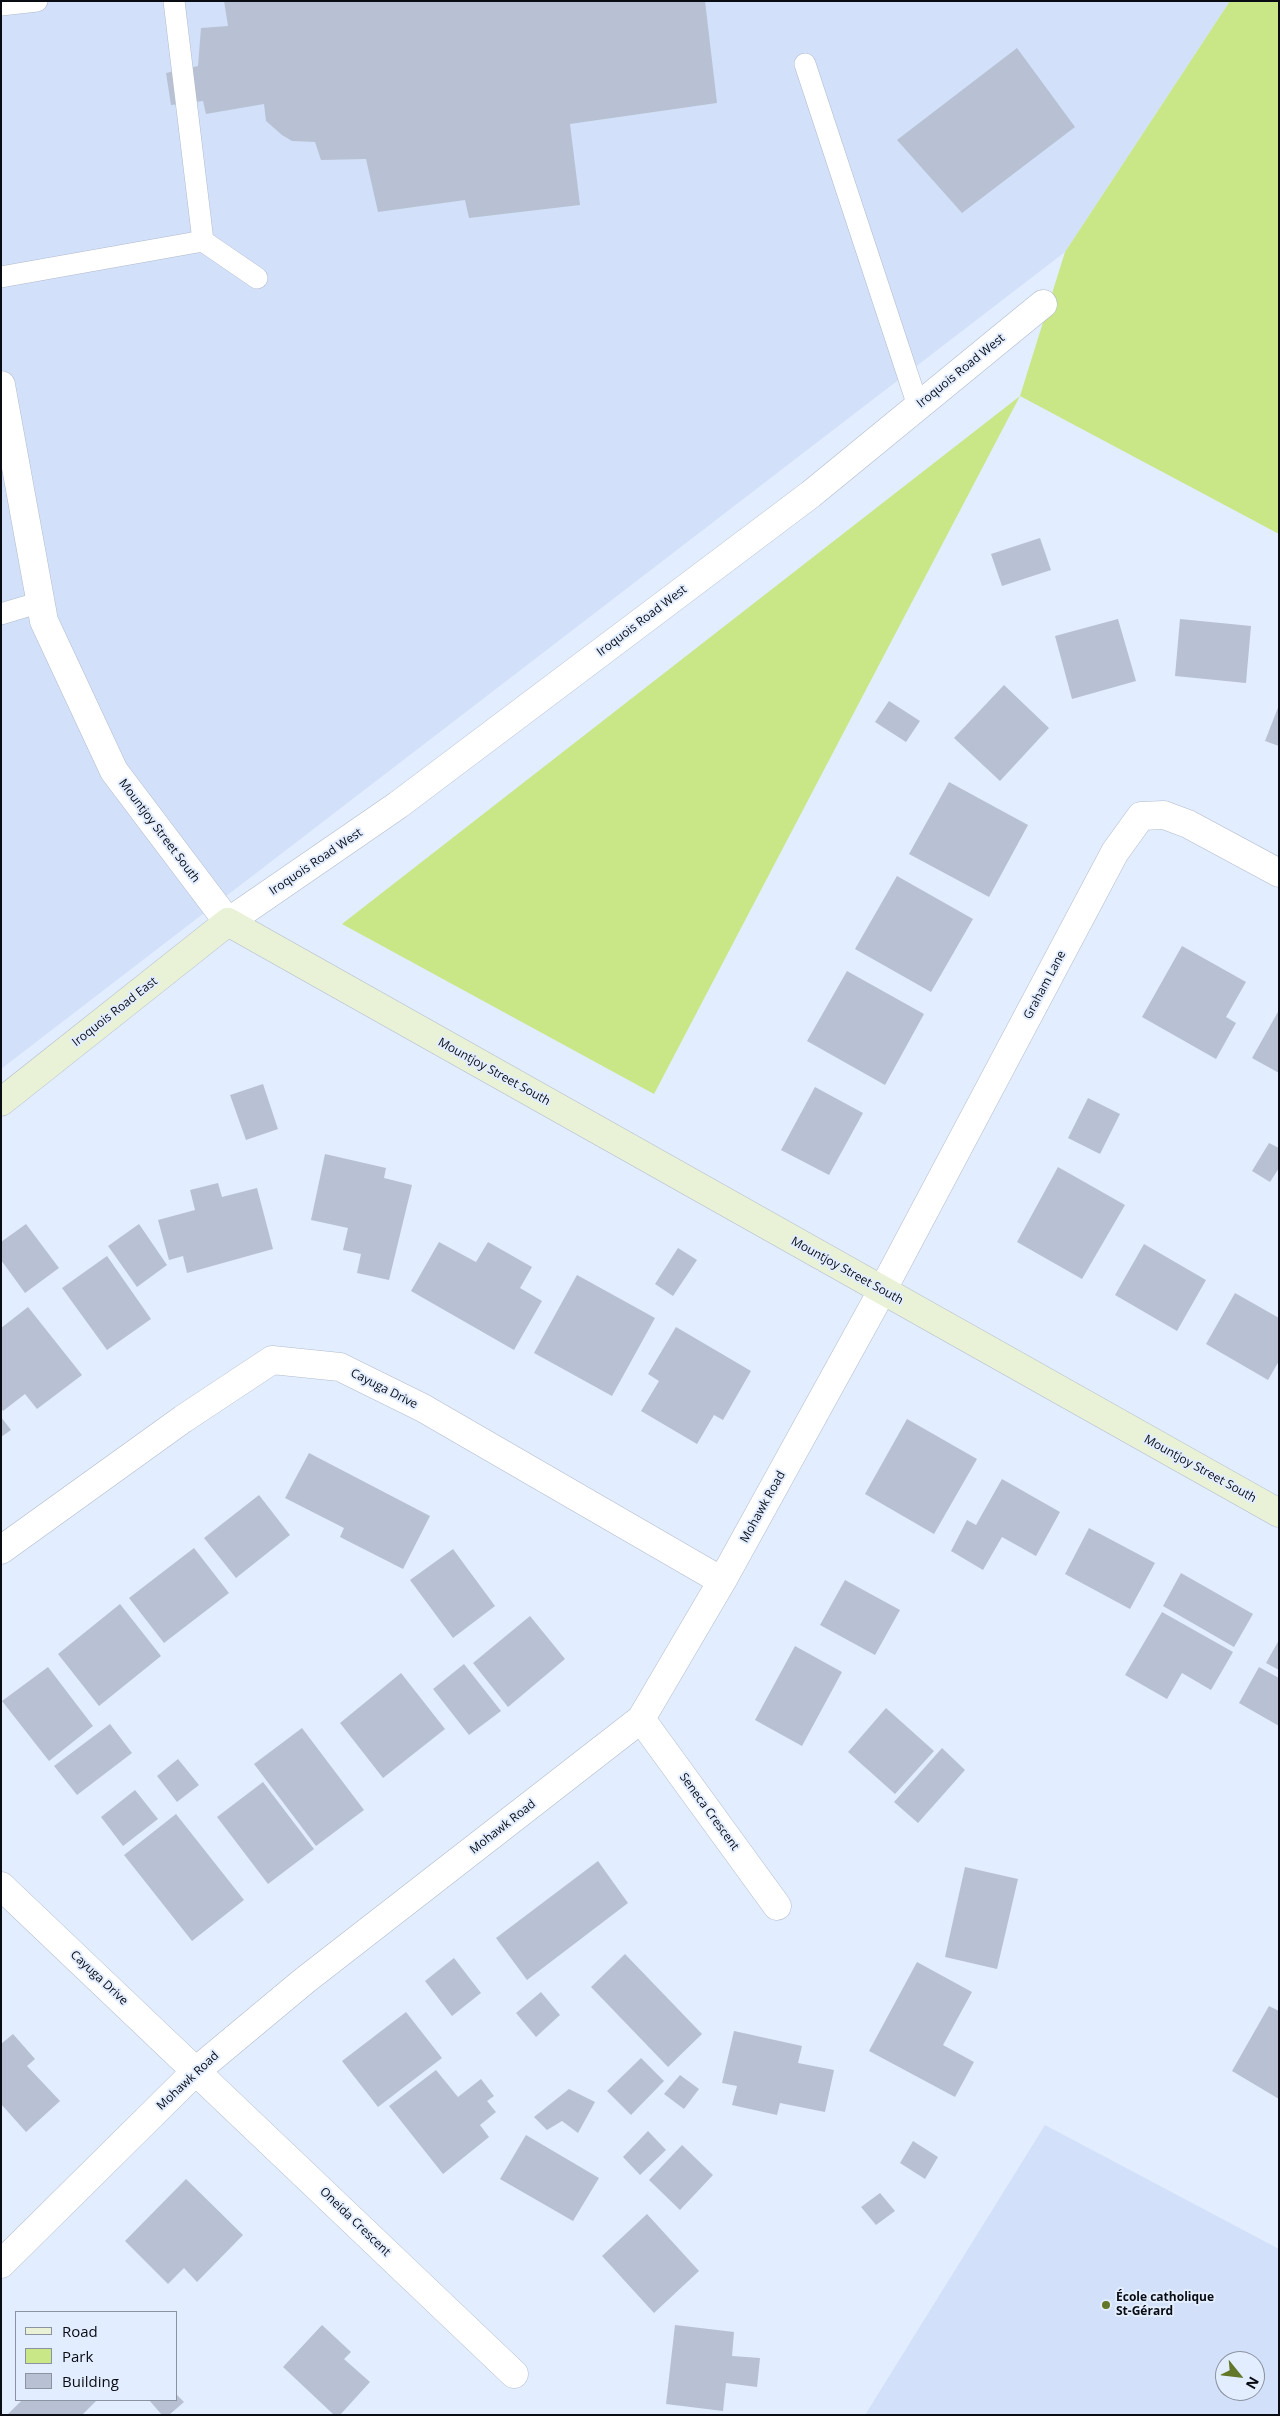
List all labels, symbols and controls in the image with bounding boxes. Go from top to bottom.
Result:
street label: Iroquois Road West [914,331,1008,411]
street label: Iroquois Road West [594,583,690,659]
street label: Mountjoy Street South [115,776,203,886]
street label: Iroquois Road West [267,826,365,898]
street label: Graham Lane [1021,948,1069,1022]
street label: Iroquois Road East [69,974,161,1050]
street label: Mountjoy Street South [435,1035,553,1109]
street label: Mountjoy Street South [788,1234,906,1308]
street label: Cayuga Drive [348,1366,420,1412]
street label: Mountjoy Street South [1141,1432,1259,1506]
street label: Mohawk Road [737,1469,789,1545]
street label: Seneca Crescent [676,1771,742,1853]
street label: Mohawk Road [467,1797,539,1857]
street label: Cayuga Drive [67,1948,131,2008]
street label: Mohawk Road [154,2049,222,2113]
street label: Oneida Crescent [317,2185,393,2259]
place label: École catholique St-Gérard [1116,2291,1214,2319]
marker: École catholique St-Gérard [1100,2299,1112,2311]
legend [15,2311,178,2401]
text: Road [62,2321,98,2341]
text: Park [62,2346,93,2366]
north arrow [1215,2351,1265,2401]
text: Building [62,2371,119,2391]
text: N [1242,2373,1264,2393]

